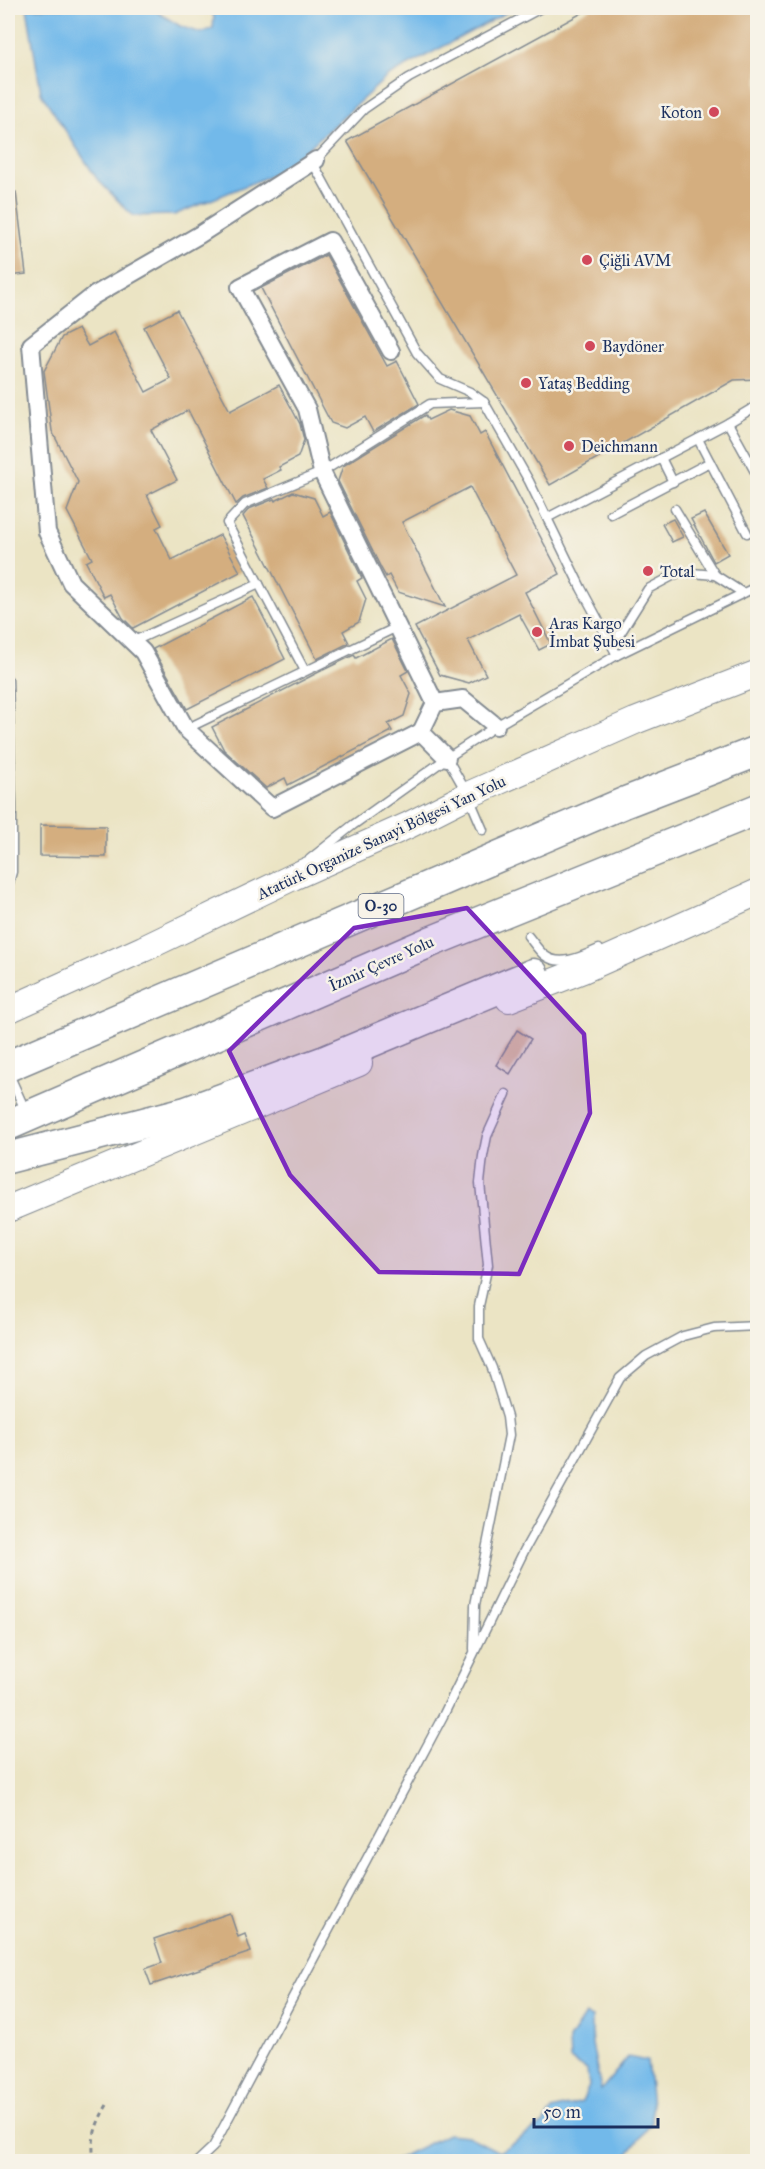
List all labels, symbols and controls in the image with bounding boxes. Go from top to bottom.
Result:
place label: Koton [660,103,702,122]
marker: Koton [707,105,721,119]
place label: Çiğli AVM [599,251,671,271]
marker: Çiğli AVM [580,253,594,267]
place label: Baydöner [602,337,664,356]
marker: Baydöner [583,339,597,353]
place label: Yataş Bedding [538,374,630,394]
marker: Yataş Bedding [519,376,533,390]
place label: Deichmann [581,437,658,456]
marker: Deichmann [562,439,576,453]
place label: Total [660,562,695,581]
marker: Total [641,564,655,578]
place label: Aras Kargo İmbat Şubesi [548,614,636,651]
marker: Aras Kargo İmbat Şubesi [530,625,544,639]
street label: Atatürk Organize Sanayi Bölgesi Yan Yolu [253,771,509,905]
road number: O-30 [358,894,404,918]
street label: İzmir Çevre Yolu [325,931,437,995]
scale bar [534,2091,658,2129]
text: 50 m [543,2101,581,2123]

